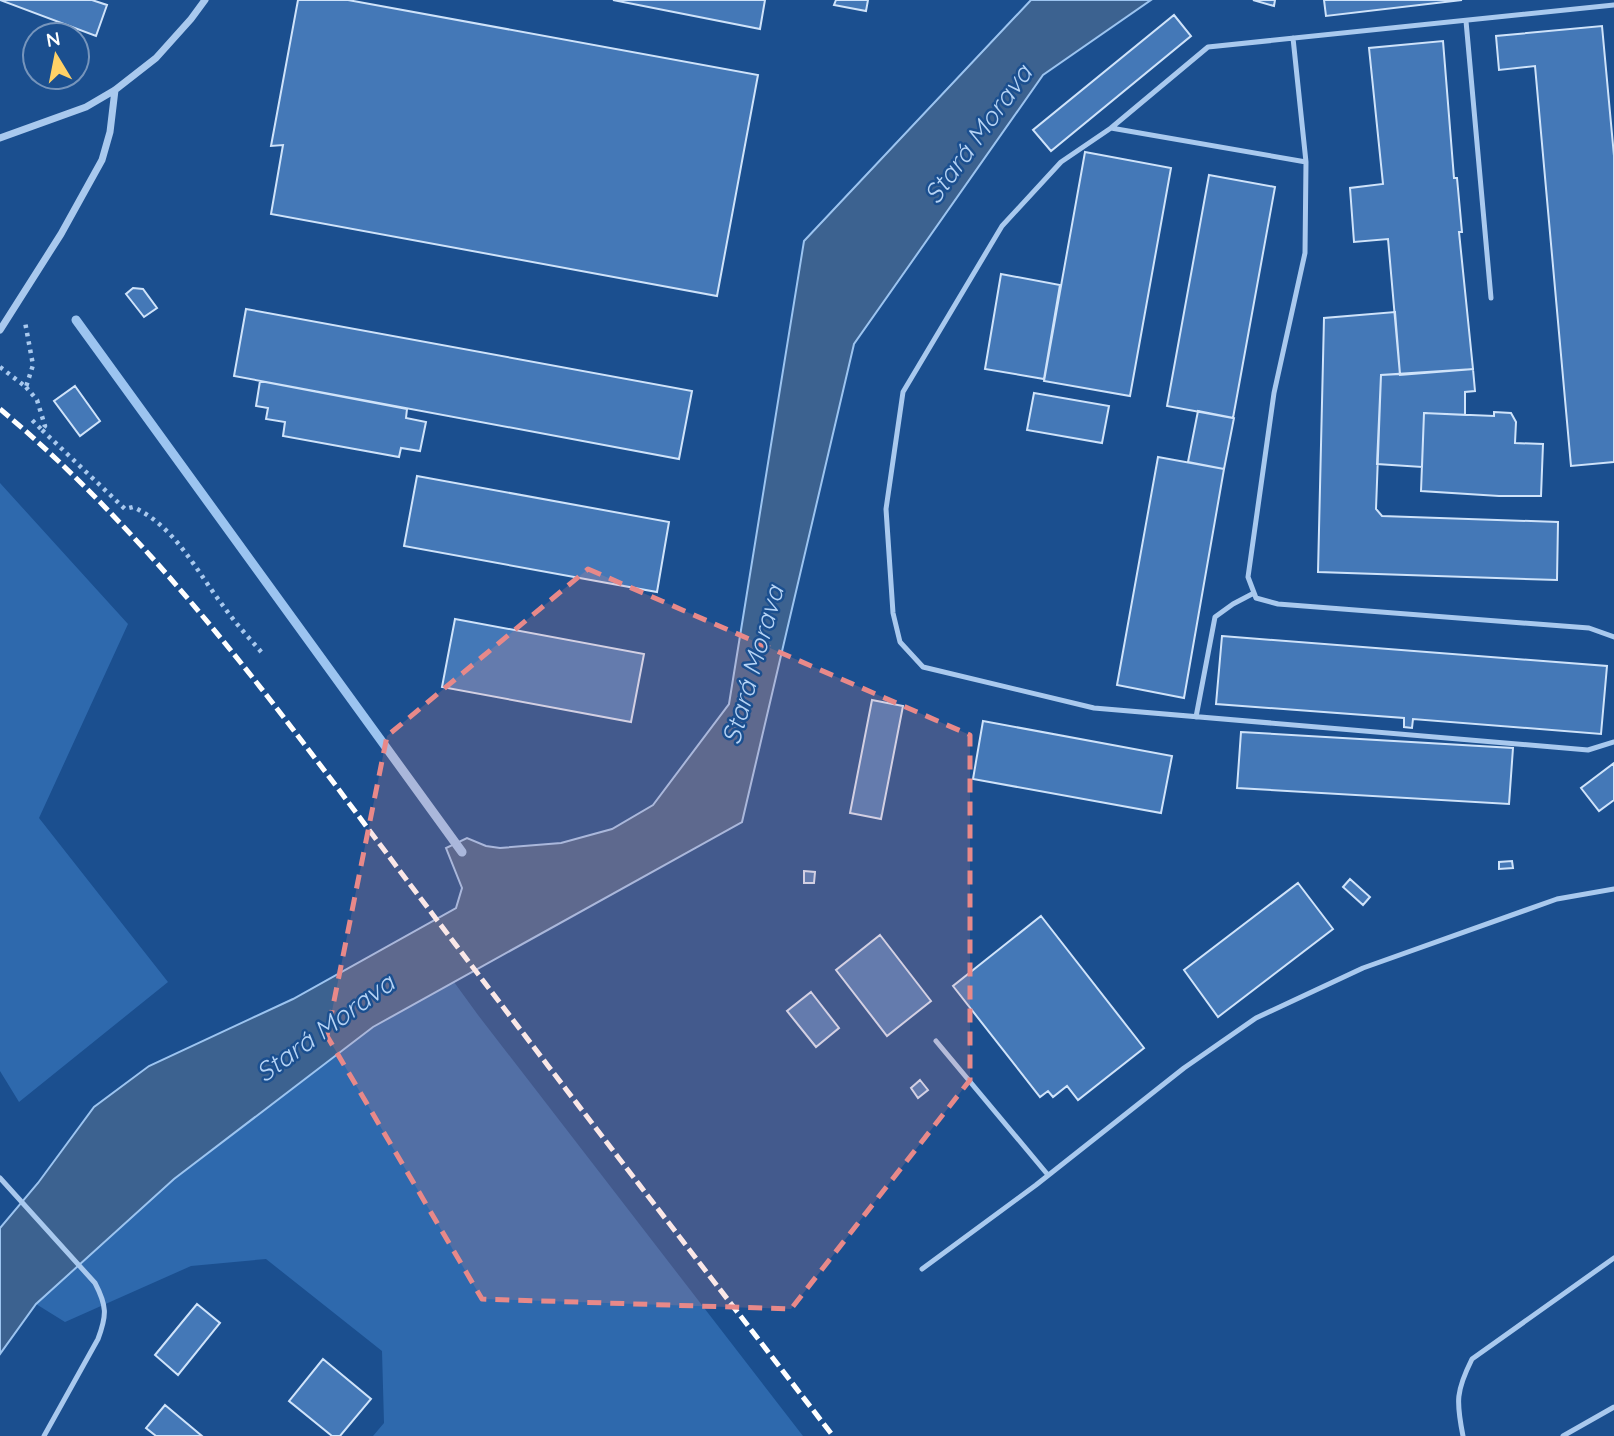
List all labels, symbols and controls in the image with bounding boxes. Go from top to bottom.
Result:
north arrow [21,21,91,91]
text: N [44,26,62,52]
water label: Stará Morava [916,57,1040,210]
water label: Stará Morava [714,581,791,748]
water label: Stará Morava [249,965,402,1089]

